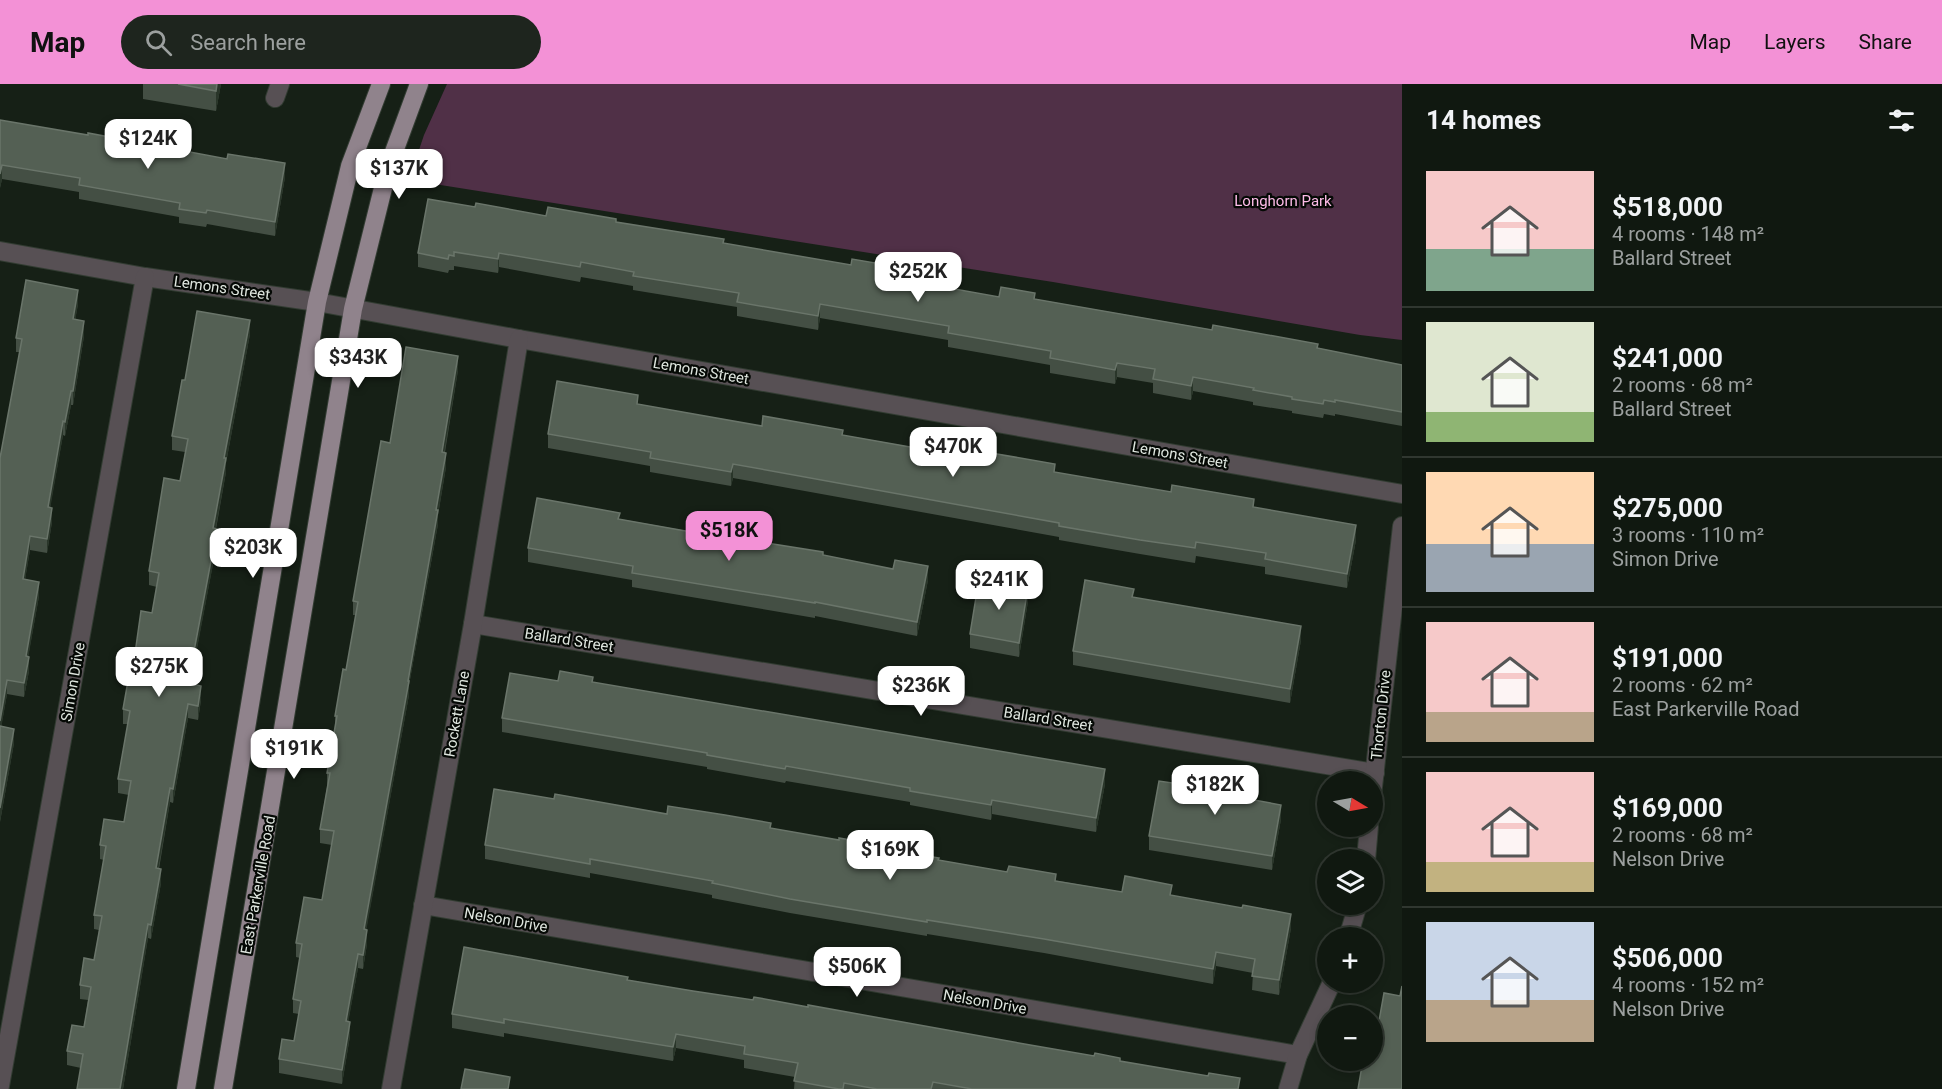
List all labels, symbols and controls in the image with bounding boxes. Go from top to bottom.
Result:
search box [121,15,541,69]
text: Map [30,26,85,59]
icon: search [142,26,175,59]
text: Search here [190,30,306,55]
text: Map [1689,30,1731,54]
text: Layers [1764,30,1825,54]
text: Share [1858,30,1912,54]
icon: filters [1885,104,1918,137]
text: 14 homes [1426,105,1541,135]
pin: $124K [106,119,190,170]
text: $124K [119,126,177,150]
pin: $137K [357,149,441,200]
text: $137K [370,156,428,180]
park label: Longhorn Park [1234,192,1332,210]
text: $518,000 [1612,192,1723,222]
icon: home [1474,195,1546,267]
text: 4 rooms · 148 m² [1612,222,1764,246]
text: Ballard Street [1612,246,1732,270]
pin: $252K [876,252,960,303]
text: $252K [889,259,947,283]
street label: Lemons Street [173,272,271,304]
pin: $343K [316,338,400,389]
text: $241,000 [1612,343,1723,373]
text: $343K [329,345,387,369]
icon: home [1474,346,1546,418]
street label: Lemons Street [652,354,750,388]
text: 2 rooms · 68 m² [1612,373,1753,397]
text: Ballard Street [1612,397,1732,421]
pin: $470K [911,427,995,478]
text: $470K [924,434,982,458]
street label: Lemons Street [1131,438,1229,472]
text: $275,000 [1612,493,1723,523]
icon: home [1474,496,1546,568]
pin: $518K [687,511,771,562]
text: $518K [700,518,758,542]
text: 3 rooms · 110 m² [1612,523,1764,547]
pin: $203K [211,528,295,579]
text: $203K [224,535,282,559]
text: Simon Drive [1612,547,1719,571]
pin: $241K [957,560,1041,611]
text: $241K [970,567,1028,591]
street label: Ballard Street [523,624,615,656]
street label: Simon Drive [57,641,89,723]
text: $191,000 [1612,643,1723,673]
icon: home [1474,646,1546,718]
pin: $275K [117,647,201,698]
text: $275K [130,654,188,678]
pin: $236K [879,666,963,717]
street label: Thorton Drive [1367,669,1395,761]
street label: Rockett Lane [441,670,473,758]
text: $236K [892,673,950,697]
text: 2 rooms · 62 m² [1612,673,1753,697]
text: East Parkerville Road [1612,697,1799,721]
street label: Ballard Street [1002,703,1094,735]
pin: $191K [252,729,336,780]
text: $191K [265,736,323,760]
pin: $182K [1173,765,1257,816]
north arrow [1317,771,1383,837]
map controls [1317,771,1383,1071]
text: $182K [1186,772,1244,796]
text: $169,000 [1612,793,1723,823]
icon: home [1474,796,1546,868]
street label: East Parkerville Road [237,814,279,956]
text: 2 rooms · 68 m² [1612,823,1753,847]
pin: $169K [848,830,932,881]
text: $169K [861,837,919,861]
text: Nelson Drive [1612,847,1724,871]
button: layers [1317,849,1383,915]
street label: Nelson Drive [463,904,549,936]
button: + [1317,927,1383,993]
text: $506,000 [1612,943,1723,973]
icon: home [1474,946,1546,1018]
pin: $506K [815,947,899,998]
text: $506K [828,954,886,978]
text: 4 rooms · 152 m² [1612,973,1764,997]
street label: Nelson Drive [942,986,1028,1018]
text: Nelson Drive [1612,997,1724,1021]
button: − [1317,1005,1383,1071]

